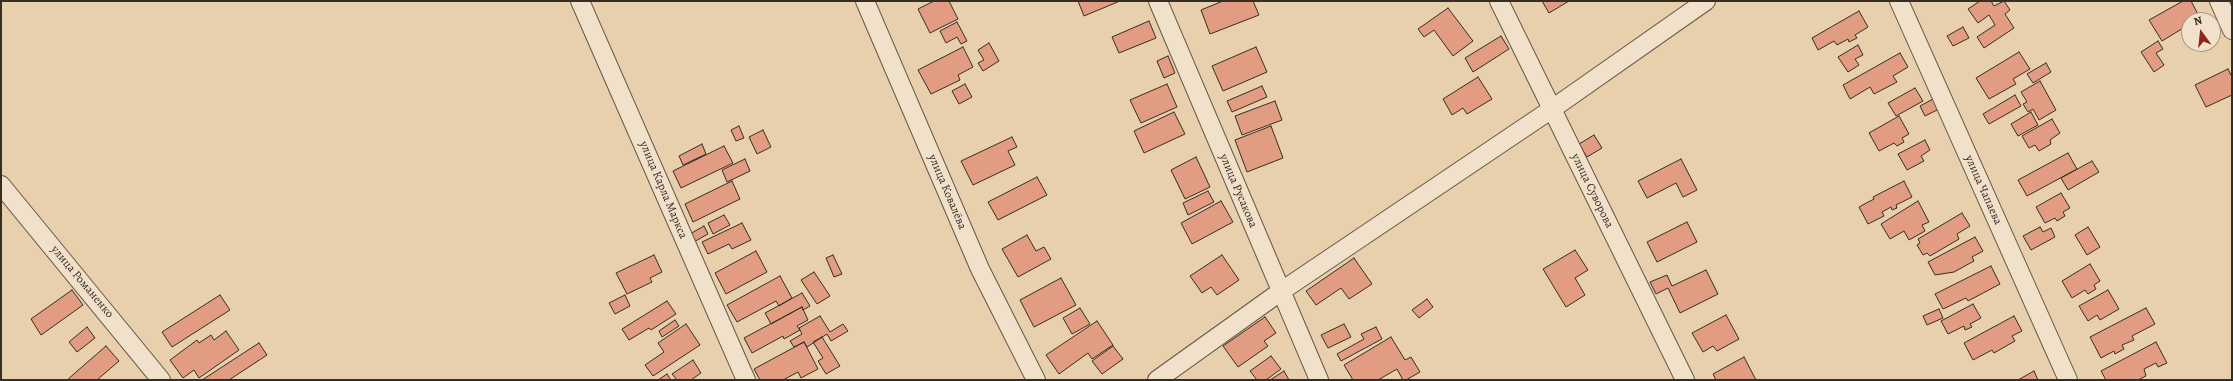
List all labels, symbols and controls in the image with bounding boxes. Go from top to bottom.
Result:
north arrow [2181,12,2221,52]
text: N [2192,13,2204,29]
street label: улица Карла Маркса [636,139,690,241]
street label: улица Суворова [1568,151,1616,231]
street label: улица Ковалёва [925,152,969,232]
street label: улица Русакова [1216,152,1260,230]
street label: улица Чапаева [1961,153,2005,227]
street label: улица Романенко [47,243,117,321]

